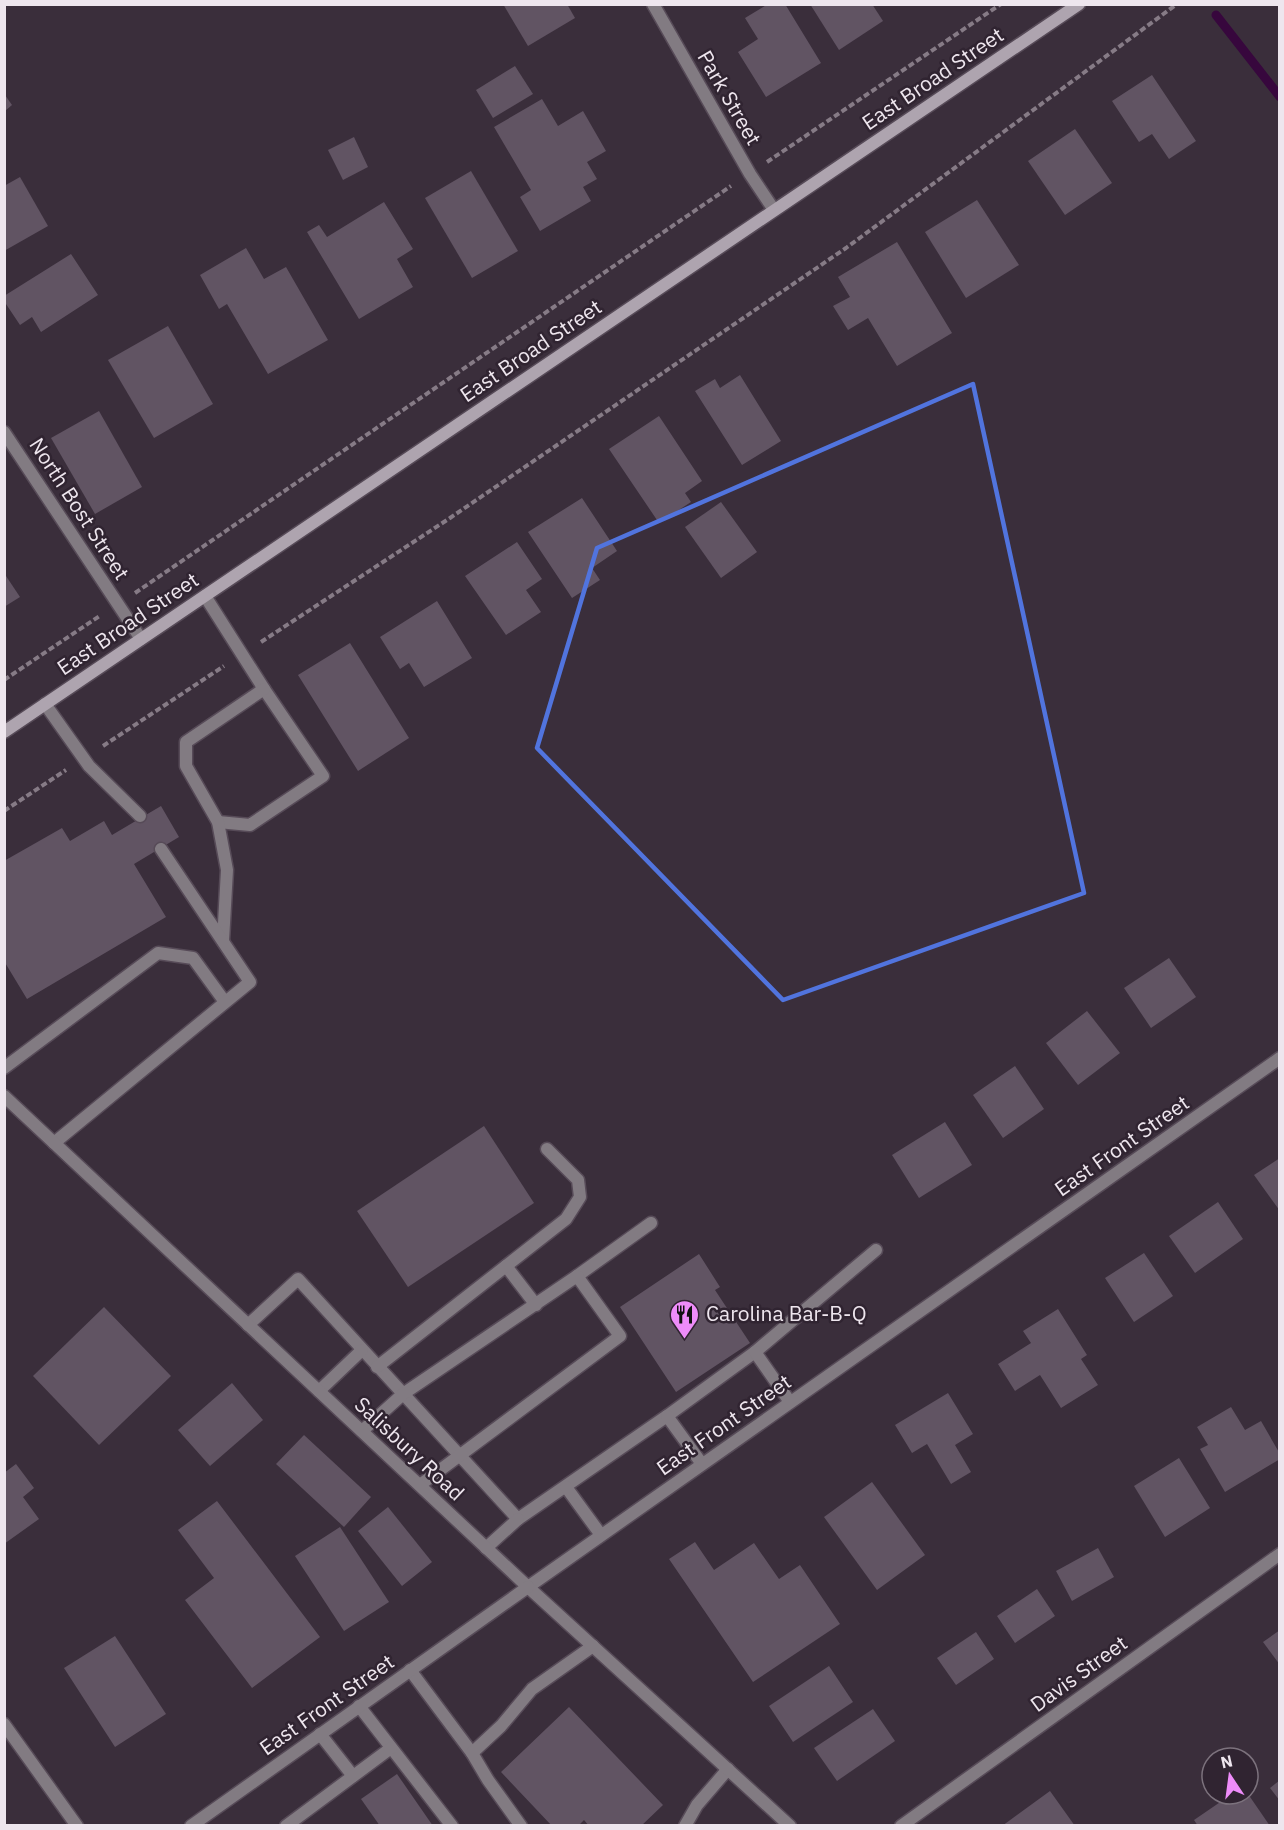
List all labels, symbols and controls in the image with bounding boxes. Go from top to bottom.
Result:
street label: East Broad Street [856,20,1009,136]
street label: Park Street [691,45,768,150]
street label: East Broad Street [454,292,607,408]
street label: North Bost Street [23,432,136,585]
street label: East Broad Street [51,565,204,681]
street label: East Front Street [1049,1088,1194,1202]
restaurant icon: Carolina Bar-B-Q [669,1298,701,1340]
place label: Carolina Bar-B-Q [706,1299,867,1327]
street label: East Front Street [651,1367,796,1481]
street label: Salisbury Road [349,1390,471,1506]
street label: Davis Street [1024,1629,1133,1718]
street label: East Front Street [254,1647,399,1761]
north arrow [1200,1746,1260,1806]
text: N [1219,1750,1235,1772]

